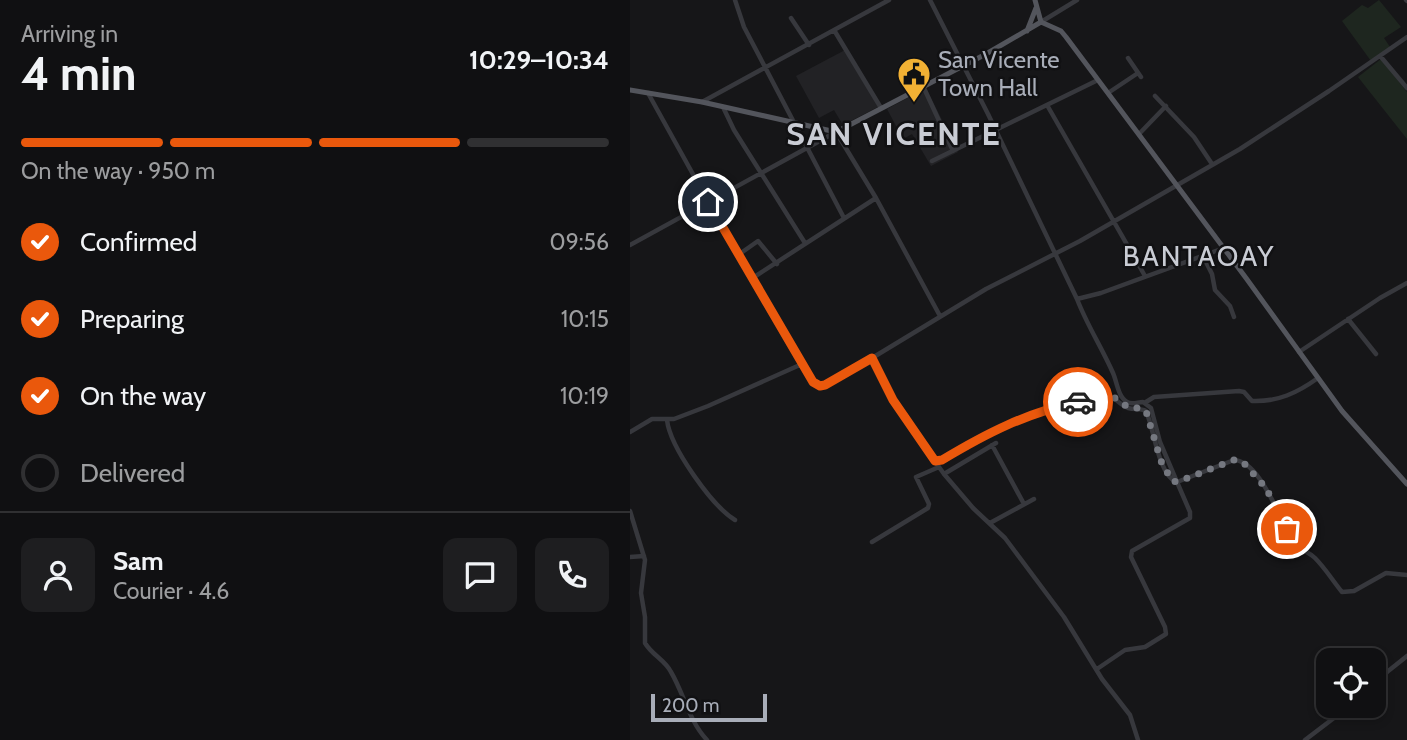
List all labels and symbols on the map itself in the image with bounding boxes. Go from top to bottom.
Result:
place label: San Vicente Town Hall [938,45,1060,102]
public building icon: San Vicente Town Hall [895,55,933,104]
district label: SAN VICENTE [786,114,1002,153]
pin [678,172,738,232]
district label: BANTAOAY [1123,239,1275,273]
courier [1043,367,1113,437]
pin [1257,499,1317,559]
scale bar [651,691,766,723]

